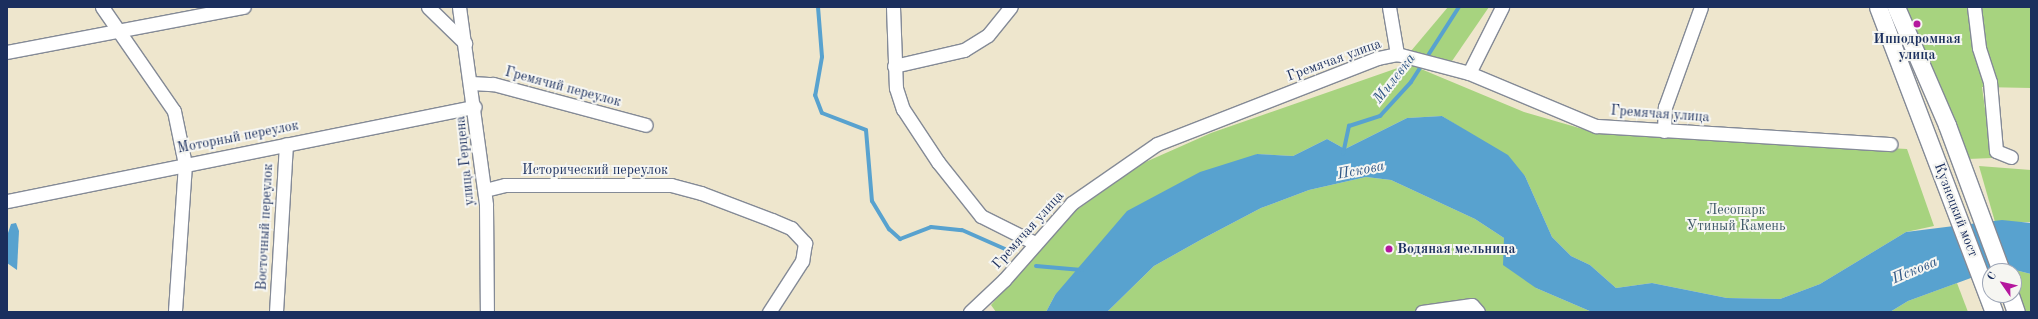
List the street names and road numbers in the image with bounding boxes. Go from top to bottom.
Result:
street label: Гремячая улица [1285,35,1383,85]
street label: Гремячий переулок [503,63,623,111]
street label: Гремячая улица [1610,102,1710,126]
street label: улица Герцена [452,115,478,207]
street label: Моторный переулок [176,117,300,157]
street label: Кузнецкий мост [1930,161,1982,259]
street label: Исторический переулок [522,162,668,178]
street label: Восточный переулок [253,163,277,291]
street label: Гремячая улица [989,188,1067,272]

